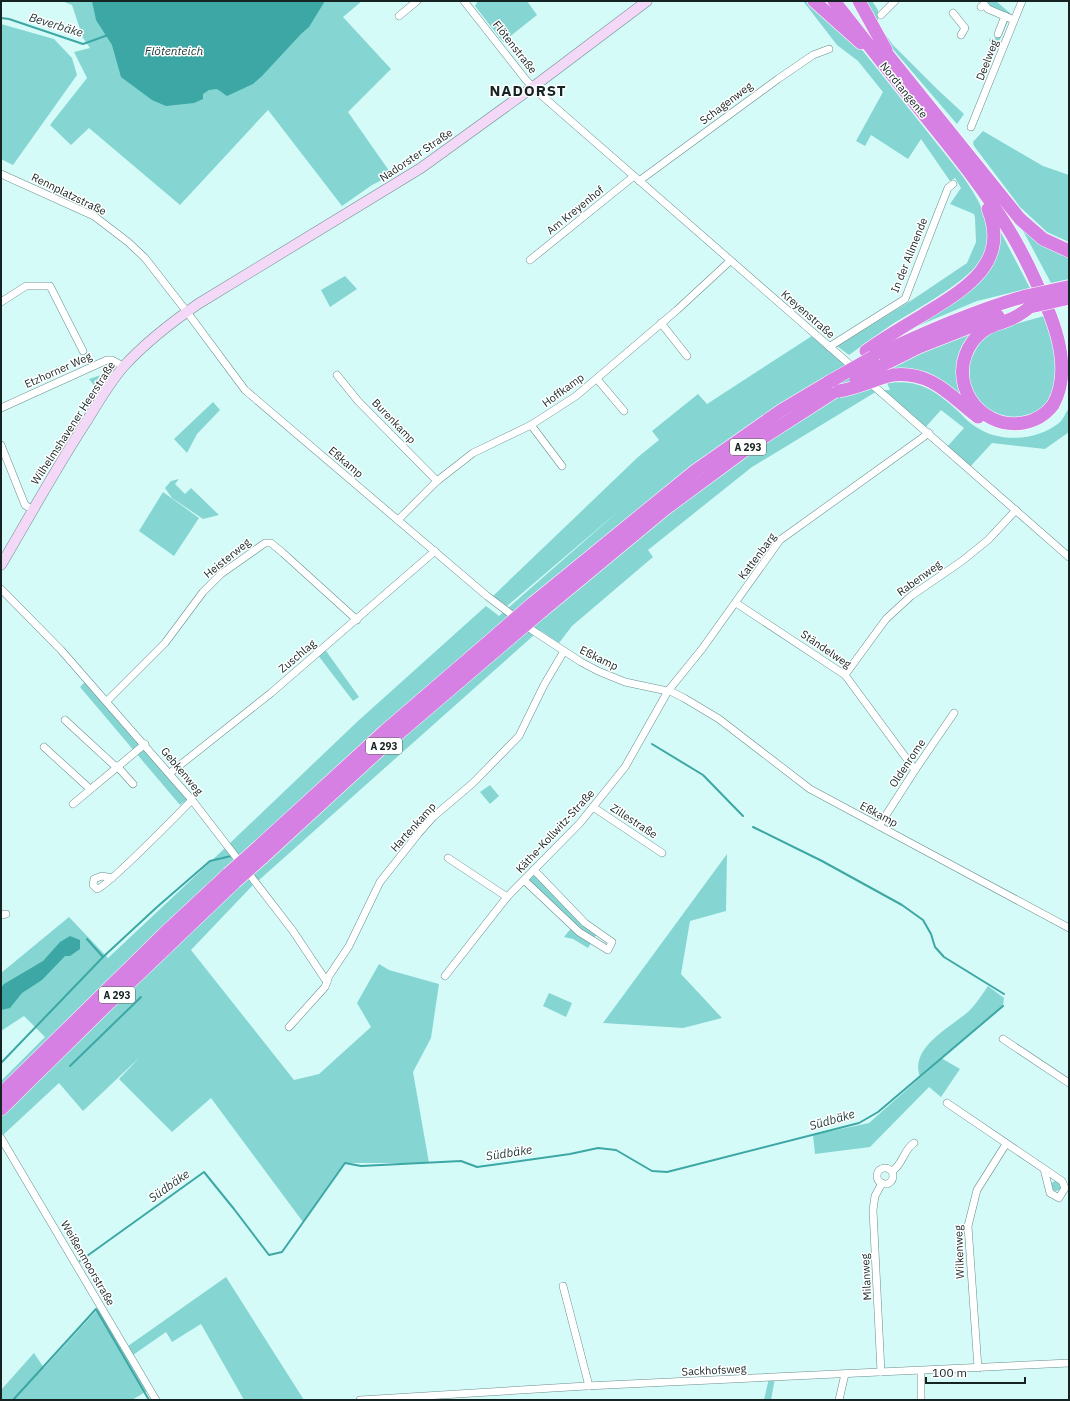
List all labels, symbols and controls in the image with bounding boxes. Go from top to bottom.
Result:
water label: Beverbäke [27,9,85,40]
street label: Flötenstraße [490,18,540,76]
street label: Deelweg [973,37,1001,82]
water label: Flötenteich [145,43,204,58]
street label: Nordtangente [877,59,931,121]
street label: Schagenweg [697,79,755,127]
district label: NADORST [489,81,567,100]
street label: Nadorster Straße [377,125,455,185]
street label: Rennplatzstraße [29,170,109,218]
street label: Am Kreyenhof [544,182,607,237]
street label: In der Allmende [888,215,930,295]
street label: Kreyenstraße [778,287,838,341]
street label: Etzhorner Weg [22,349,94,391]
street label: Wilhelmshavener Heerstraße [28,359,118,487]
street label: Hoffkamp [539,370,587,410]
street label: Burenkamp [369,396,419,446]
road number: A 293 [730,439,766,455]
street label: Eßkamp [326,443,366,481]
street label: Kattenbarg [735,530,779,582]
street label: Heisterweg [201,535,253,581]
street label: Rabenweg [894,557,944,599]
street label: Ständelweg [798,627,854,671]
street label: Zuschlag [275,636,319,676]
street label: Eßkamp [577,643,621,673]
street label: Oldenrome [886,736,928,790]
road number: A 293 [366,738,402,754]
street label: Gebkenweg [158,744,206,798]
street label: Käthe-Kollwitz-Straße [513,786,597,876]
street label: Eßkamp [858,798,900,830]
street label: Hartenkamp [387,799,439,855]
street label: Zillestraße [608,801,660,841]
road number: A 293 [99,987,135,1003]
water label: Südbäke [807,1106,856,1133]
water label: Südbäke [485,1141,533,1164]
water label: Südbäke [145,1166,192,1205]
street label: Weißenmoorstraße [58,1218,118,1308]
street label: Wilkenweg [951,1225,967,1279]
street label: Milanweg [858,1253,874,1301]
scale bar [926,1359,1025,1385]
street label: Sackhofsweg [681,1361,747,1379]
text: 100 m [932,1365,967,1380]

